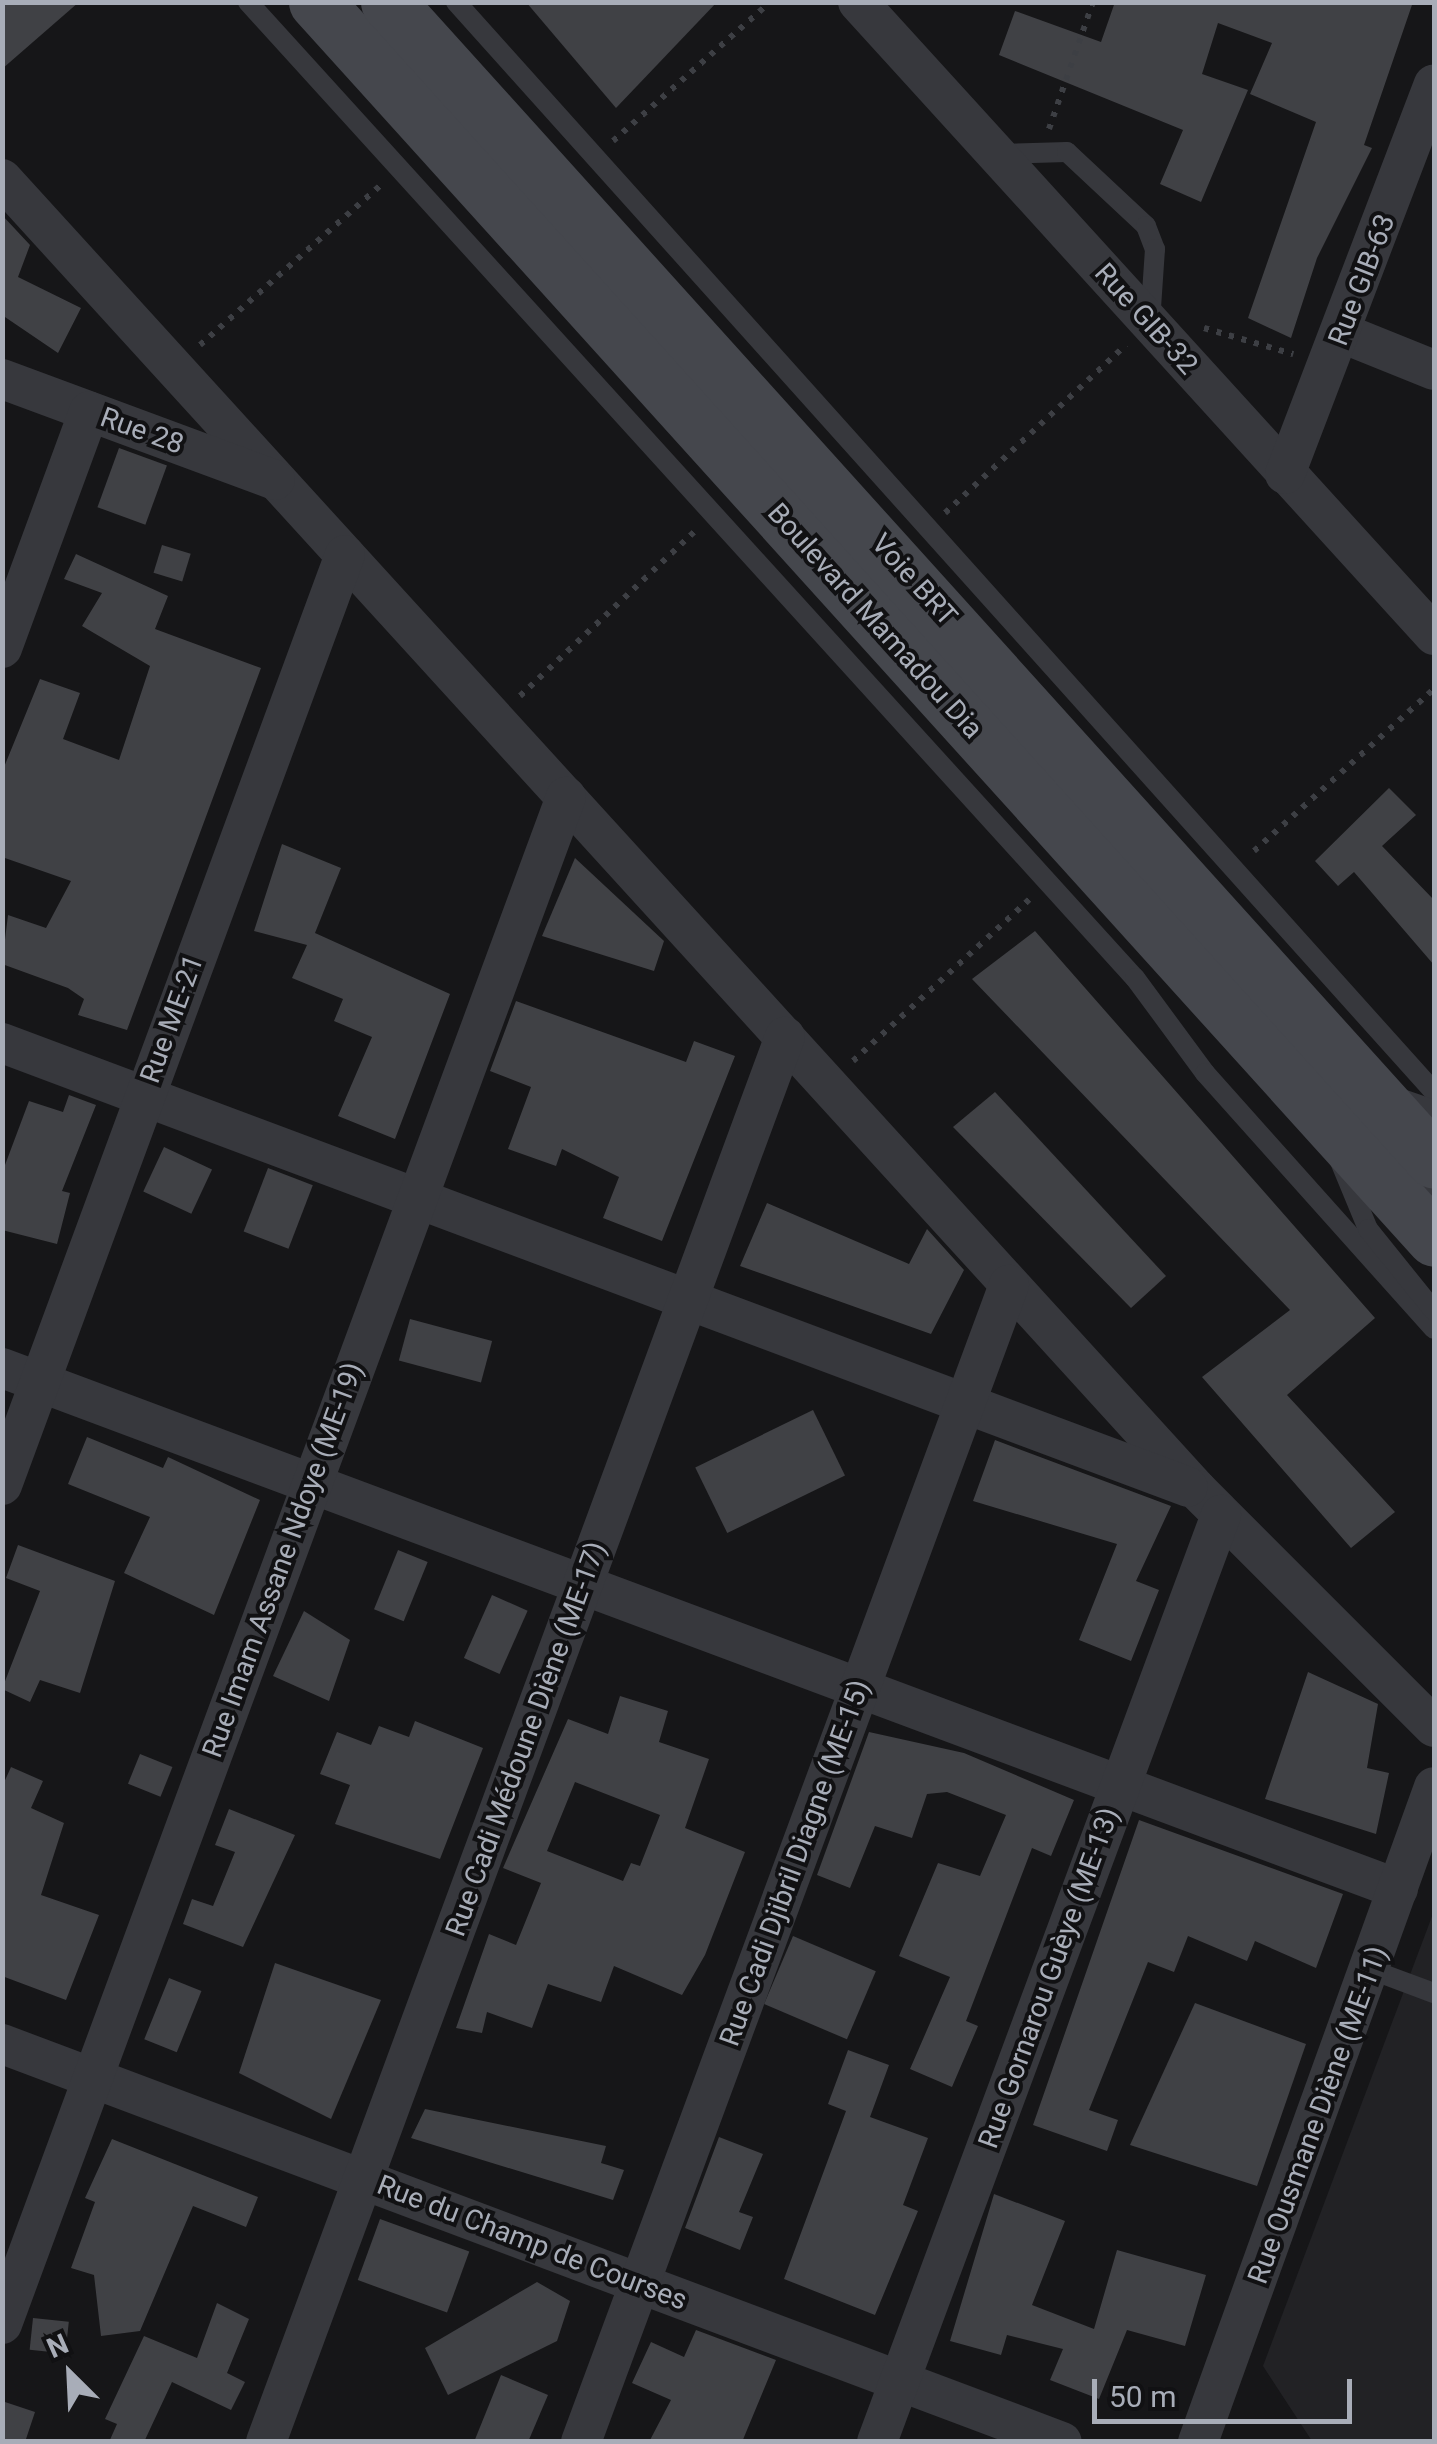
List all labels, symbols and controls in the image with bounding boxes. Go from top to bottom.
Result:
street label: Rue GIB-63 [1322,210,1402,350]
street label: Rue GIB-32 [1087,257,1205,381]
street label: Rue 28 [96,401,188,461]
street label: Boulevard Mamadou Dia [761,496,989,746]
street label: Voie BRT [864,527,964,633]
street label: Rue ME-21 [133,950,211,1088]
street label: Rue Imam Assane Ndoye (ME-19) [196,1358,370,1762]
street label: Rue Cadi Médoune Diène (ME-17) [439,1537,613,1941]
street label: Rue Cadi Djibril Diagne (ME-15) [713,1675,877,2051]
street label: Rue Gornarou Guèye (ME-13) [972,1803,1126,2153]
street label: Rue Ousmane Diène (ME-11) [1241,1942,1395,2288]
street label: Rue du Champ de Courses [372,2168,692,2318]
north arrow [20,2324,120,2424]
text: N [42,2327,73,2365]
scale bar [1097,2359,1357,2421]
text: 50 m [1109,2379,1176,2414]

